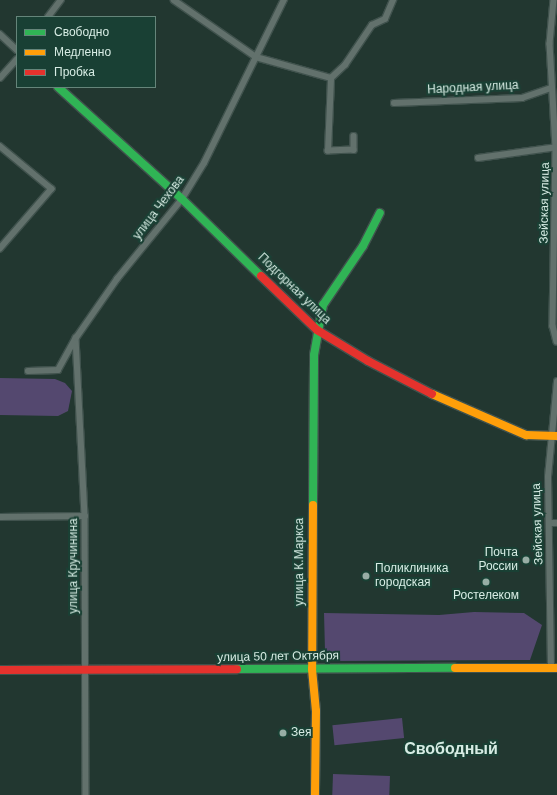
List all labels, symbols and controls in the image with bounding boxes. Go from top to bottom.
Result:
legend [16,16,156,88]
text: Свободно [54,25,109,39]
text: Медленно [54,45,111,59]
text: Пробка [54,65,95,79]
street label: Народная улица [427,78,519,98]
street label: Зейская улица [537,162,553,244]
street label: улица Чехова [130,173,188,243]
street label: Подгорная улица [255,251,333,327]
street label: Зейская улица [529,483,547,565]
street label: улица Кручинина [67,518,81,614]
street label: улица К.Маркса [293,518,307,606]
place label: Почта России [478,546,518,574]
marker: Почта России [521,555,531,565]
place label: Поликлиника городская [375,562,448,590]
marker: Поликлиника городская [360,570,372,582]
marker: Ростелеком [481,577,491,587]
place label: Ростелеком [453,589,519,603]
street label: улица 50 лет Октября [217,649,339,665]
place label: Зея [291,726,311,740]
marker: Зея [278,728,288,738]
district label: Свободный [404,739,498,759]

